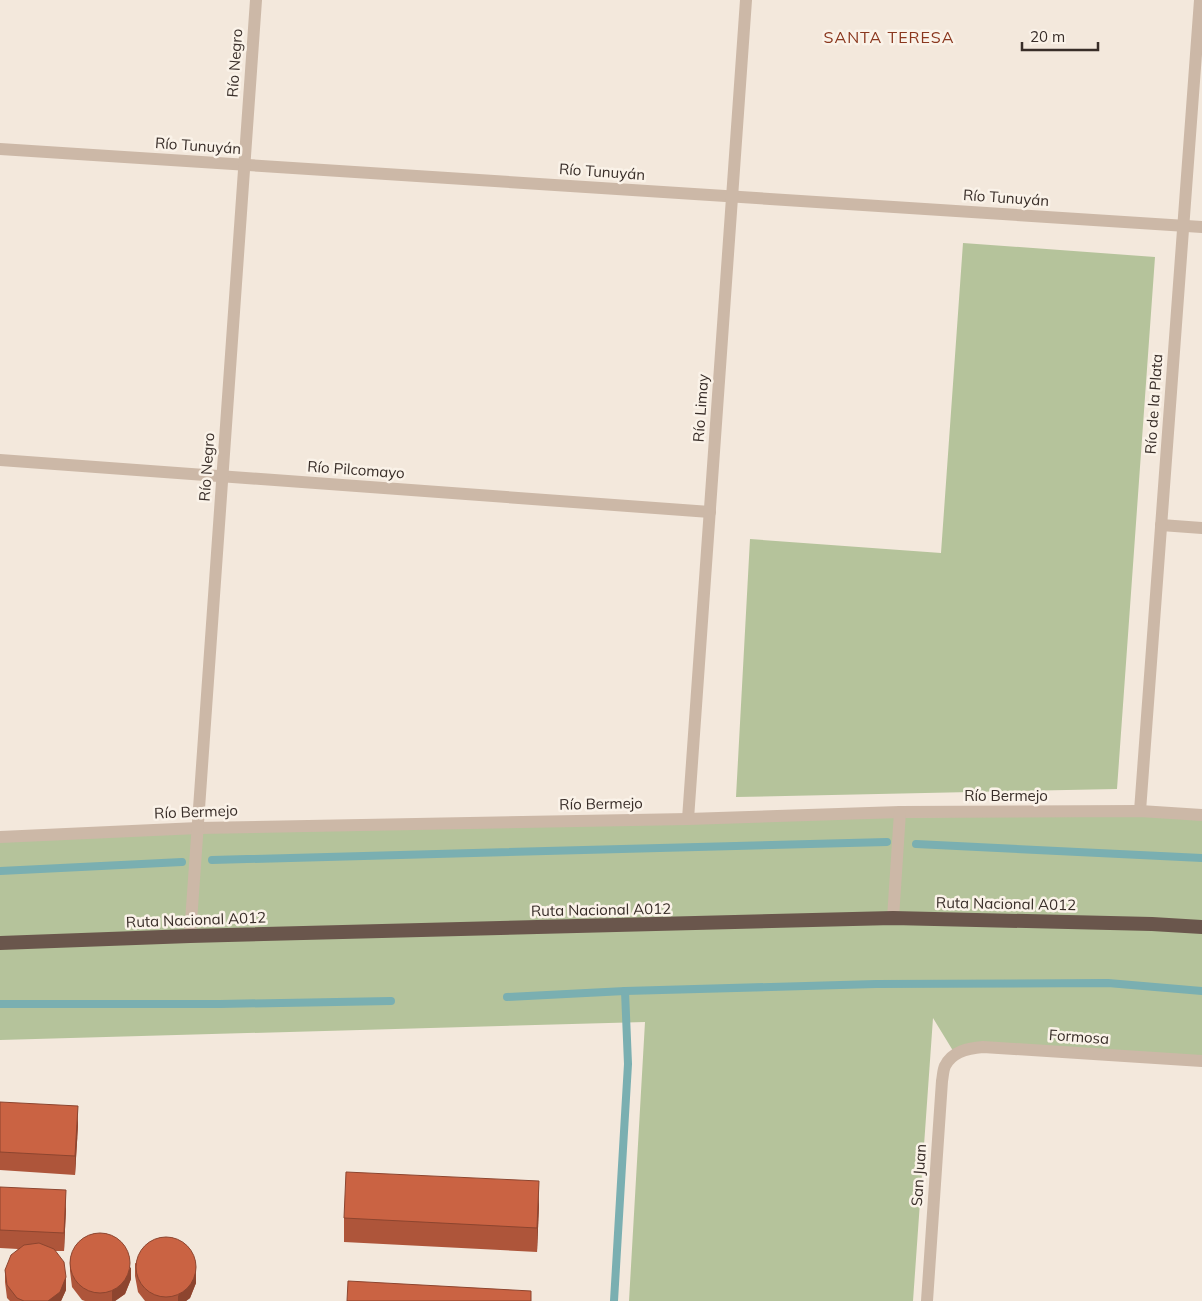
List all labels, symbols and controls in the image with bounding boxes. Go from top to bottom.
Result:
scale bar [1022,20,1098,52]
district label: SANTA TERESA [823,27,955,47]
text: 20 m [1030,27,1065,46]
street label: Río Negro [223,28,246,98]
street label: Río Tunuyán [154,133,242,158]
street label: Río Tunuyán [558,159,646,184]
street label: Río Tunuyán [962,185,1050,210]
street label: Río de la Plata [1141,353,1166,455]
street label: Río Limay [689,373,712,443]
street label: Río Negro [195,432,218,502]
street label: Río Pilcomayo [307,457,405,482]
street label: Río Bermejo [964,786,1048,805]
street label: Río Bermejo [559,793,643,814]
street label: Río Bermejo [154,801,238,822]
street label: Ruta Nacional A012 [936,893,1076,914]
street label: Ruta Nacional A012 [531,899,671,920]
street label: Ruta Nacional A012 [126,908,266,931]
street label: Formosa [1048,1025,1110,1048]
street label: San Juan [907,1143,930,1207]

